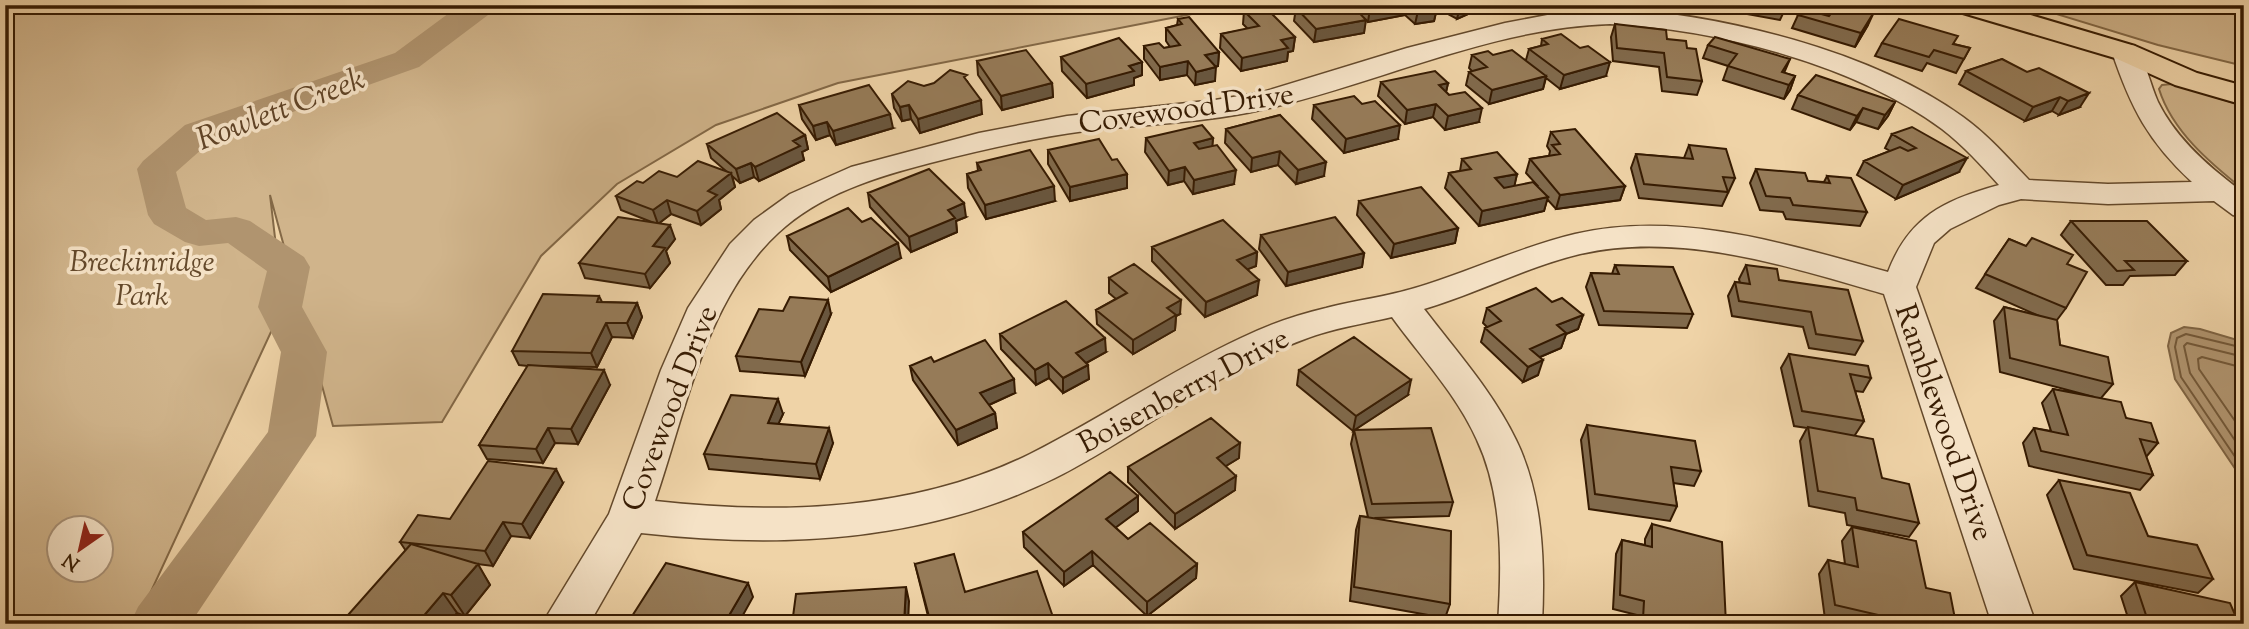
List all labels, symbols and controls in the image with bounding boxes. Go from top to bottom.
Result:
water label: Rowlett Creek [190,58,372,164]
street label: Covewood Drive [1076,74,1297,147]
park label: Breckinridge Park [69,242,215,319]
street label: Ramblewood Drive [1882,299,2003,547]
street label: Covewood Drive [612,300,730,518]
street label: Boisenberry Drive [1071,318,1297,466]
north arrow [46,514,116,584]
text: N [58,546,86,576]

